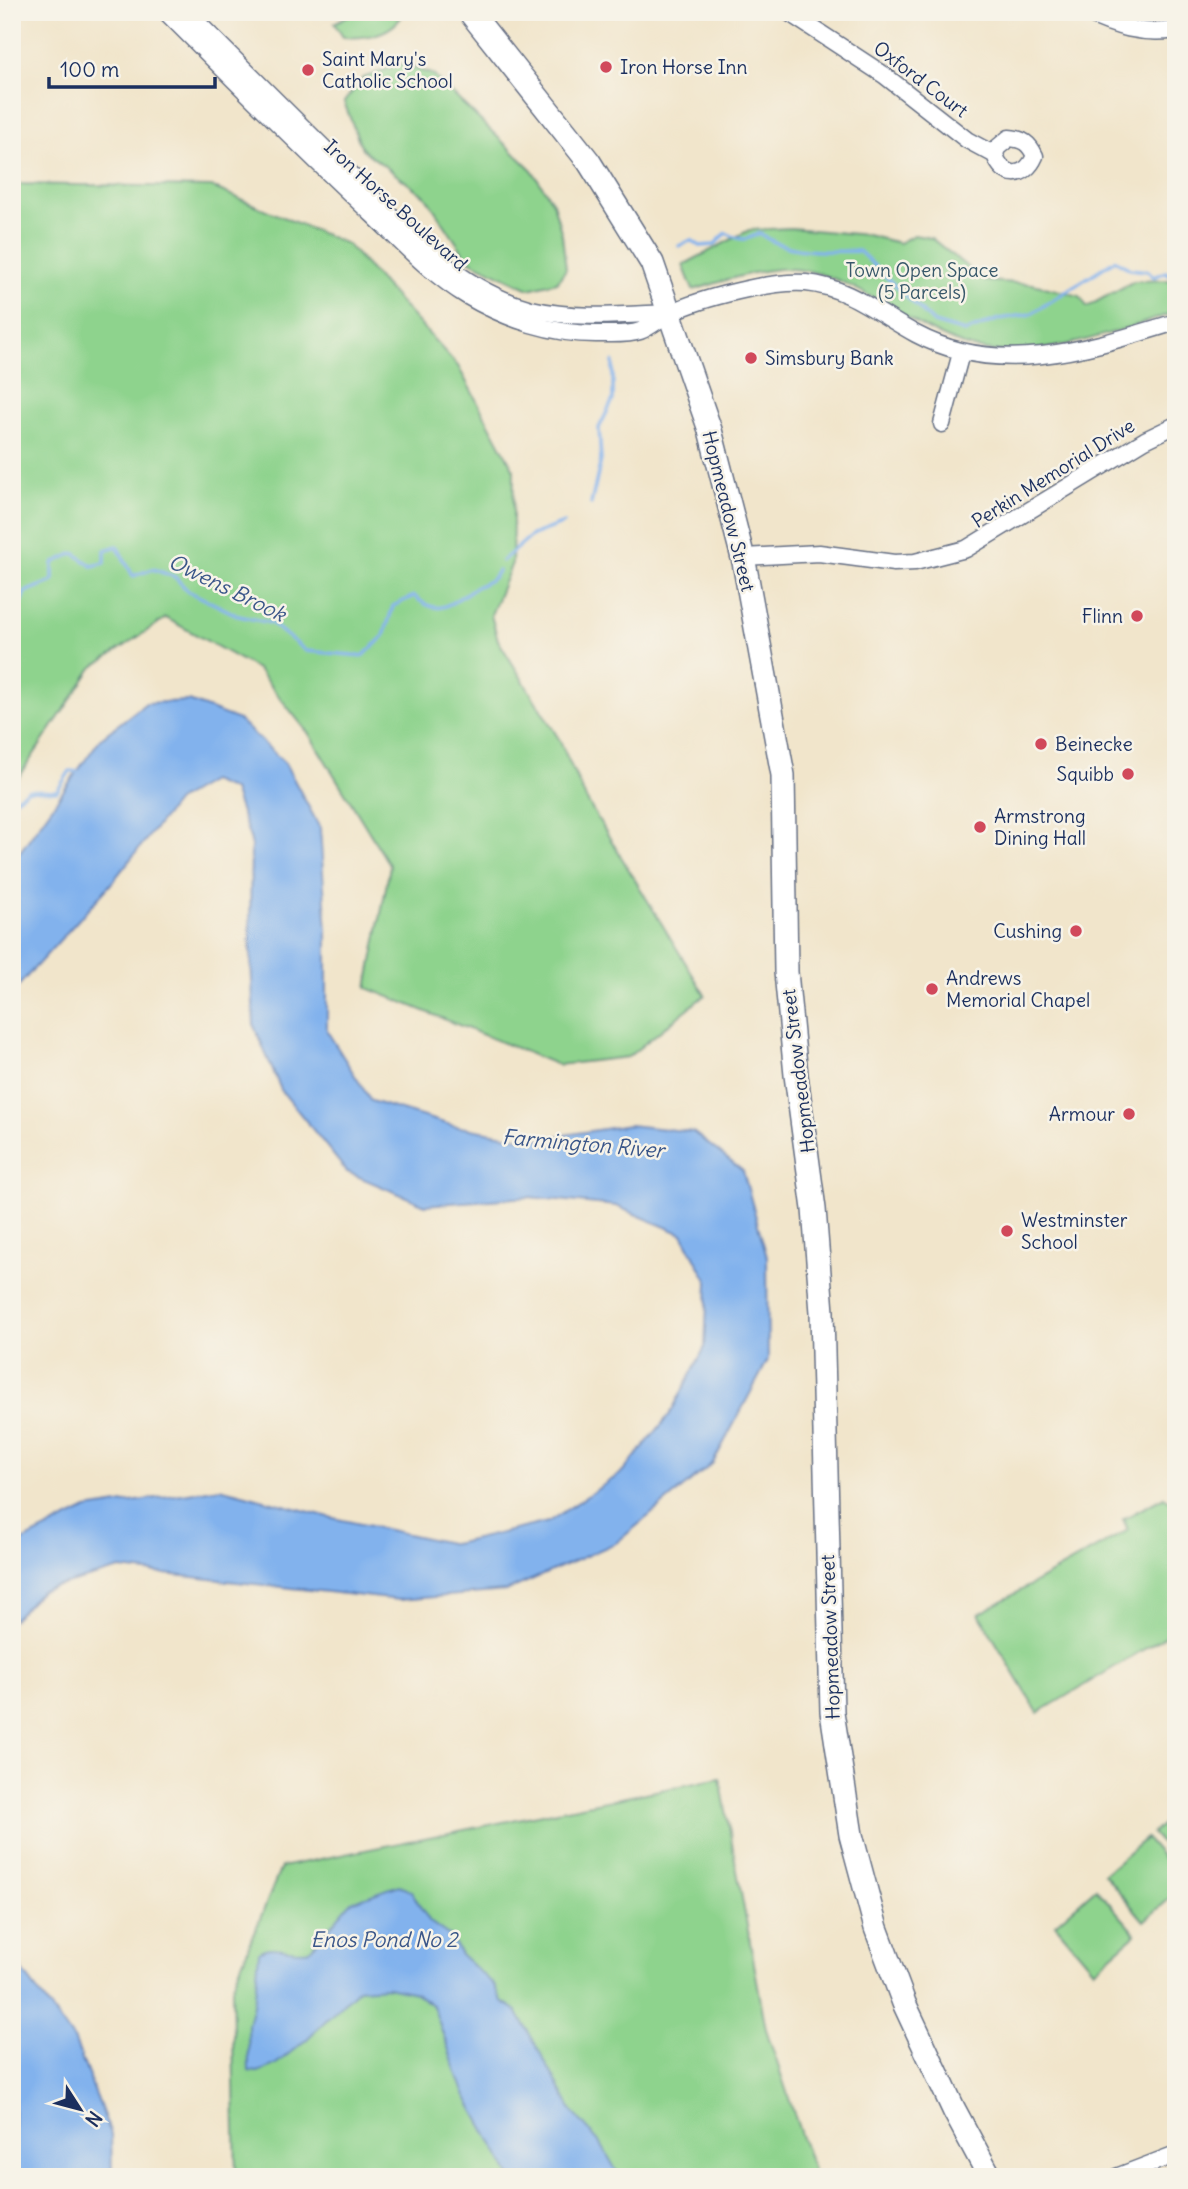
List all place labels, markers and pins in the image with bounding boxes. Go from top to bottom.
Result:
place label: Saint Mary's Catholic School [322,47,453,93]
place label: Iron Horse Inn [620,55,748,79]
marker: Iron Horse Inn [598,59,614,75]
marker: Saint Mary's Catholic School [300,62,316,78]
place label: Simsbury Bank [765,346,894,370]
marker: Simsbury Bank [743,350,759,366]
place label: Flinn [1082,604,1123,628]
marker: Flinn [1129,608,1145,624]
place label: Beinecke [1055,732,1133,756]
marker: Beinecke [1033,736,1049,752]
place label: Squibb [1057,762,1114,786]
marker: Squibb [1120,766,1136,782]
place label: Armstrong Dining Hall [994,804,1086,850]
marker: Armstrong Dining Hall [972,819,988,835]
place label: Cushing [993,919,1062,943]
marker: Cushing [1068,923,1084,939]
place label: Andrews Memorial Chapel [946,966,1090,1012]
marker: Andrews Memorial Chapel [924,981,940,997]
place label: Armour [1049,1102,1115,1126]
marker: Armour [1121,1106,1137,1122]
place label: Westminster School [1021,1208,1128,1254]
marker: Westminster School [999,1223,1015,1239]

